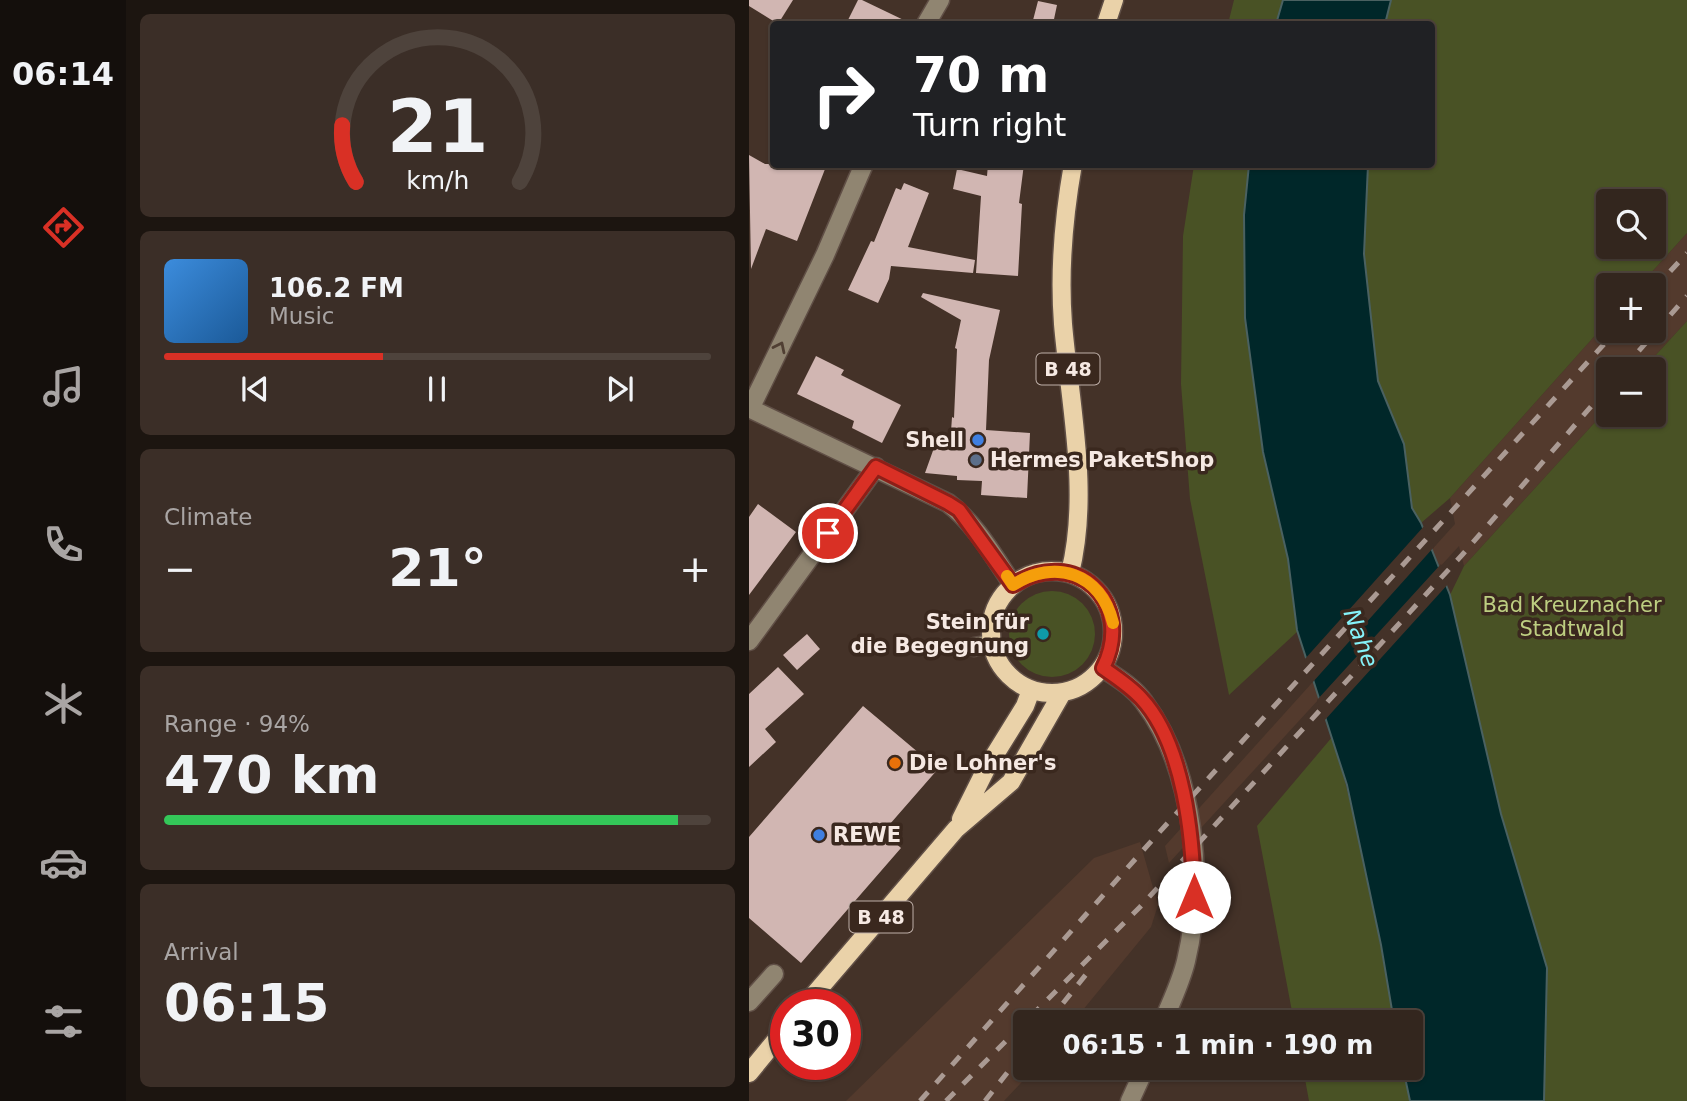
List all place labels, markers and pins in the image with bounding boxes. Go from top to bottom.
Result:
place label: Shell [905,428,964,452]
marker: Shell [970,432,986,448]
place label: Hermes PaketShop [990,448,1214,472]
marker: Hermes PaketShop [968,452,984,468]
pin [798,503,858,563]
place label: Stein für die Begegnung [851,610,1030,658]
marker: Stein für die Begegnung [1035,626,1051,642]
place label: Die Lohner's [909,751,1056,775]
marker: Die Lohner's [887,755,903,771]
place label: REWE [833,823,901,847]
marker: REWE [811,827,827,843]

